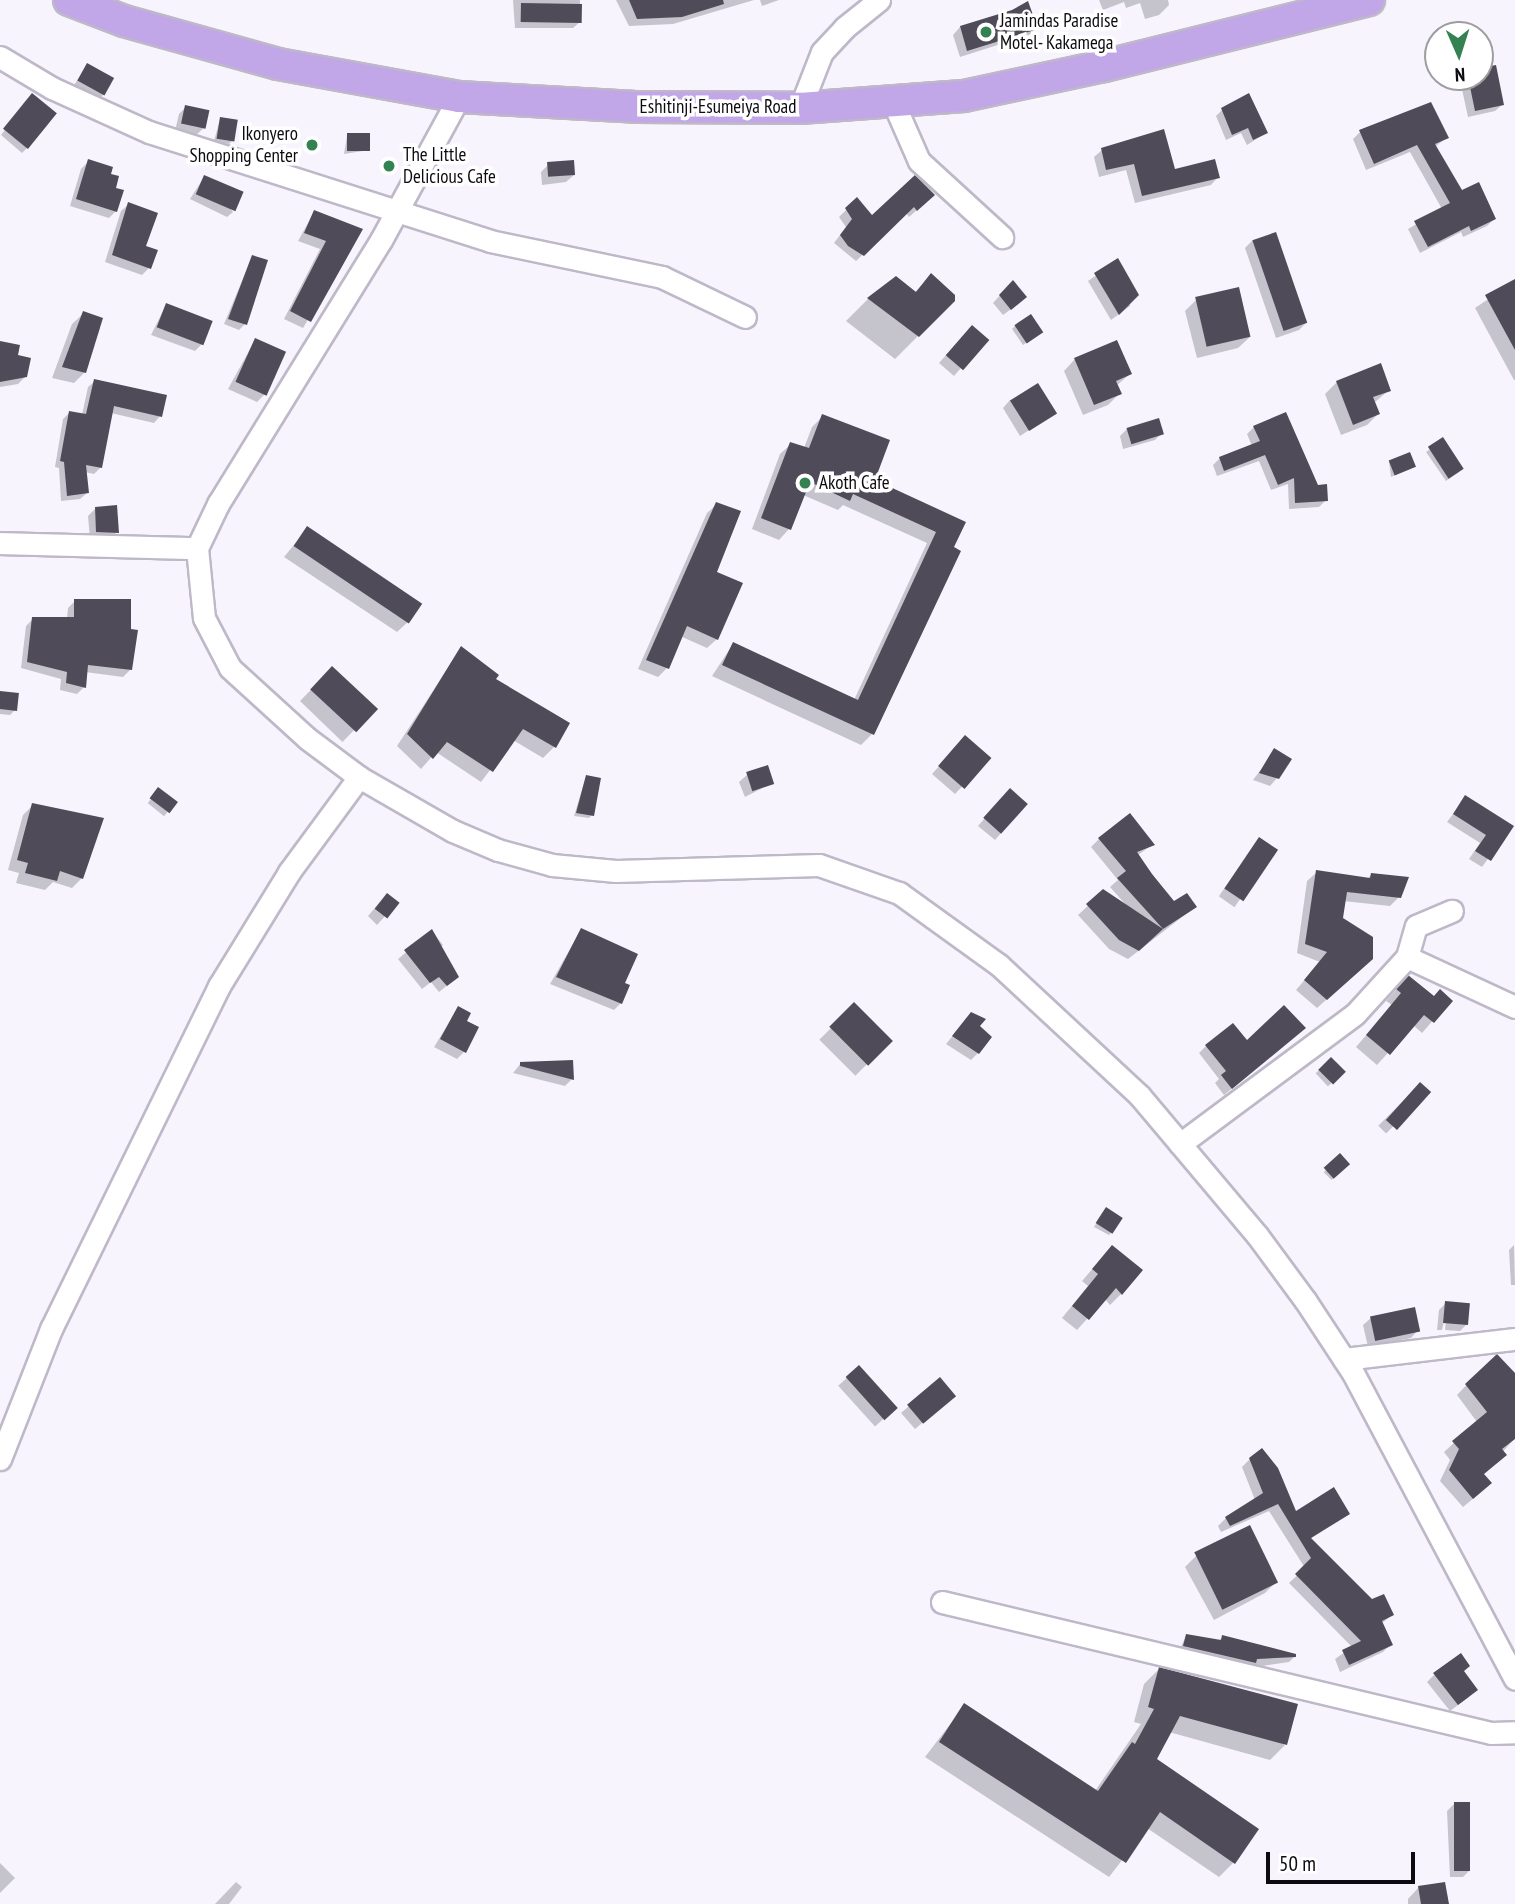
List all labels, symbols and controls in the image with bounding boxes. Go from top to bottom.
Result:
place label: Jamindas Paradise Motel- Kakamega [1000,10,1118,54]
north arrow [1424,21,1494,91]
marker: Jamindas Paradise Motel- Kakamega [978,24,994,40]
text: N [1454,63,1466,87]
street label: Eshitinji-Esumeiya Road [640,96,796,118]
place label: Ikonyero Shopping Center [190,123,298,167]
marker: Ikonyero Shopping Center [304,137,320,153]
place label: The Little Delicious Cafe [403,144,496,188]
marker: The Little Delicious Cafe [381,158,397,174]
place label: Akoth Cafe [819,472,890,494]
marker: Akoth Cafe [797,475,813,491]
scale bar [1270,1838,1419,1882]
text: 50 m [1279,1850,1316,1877]

